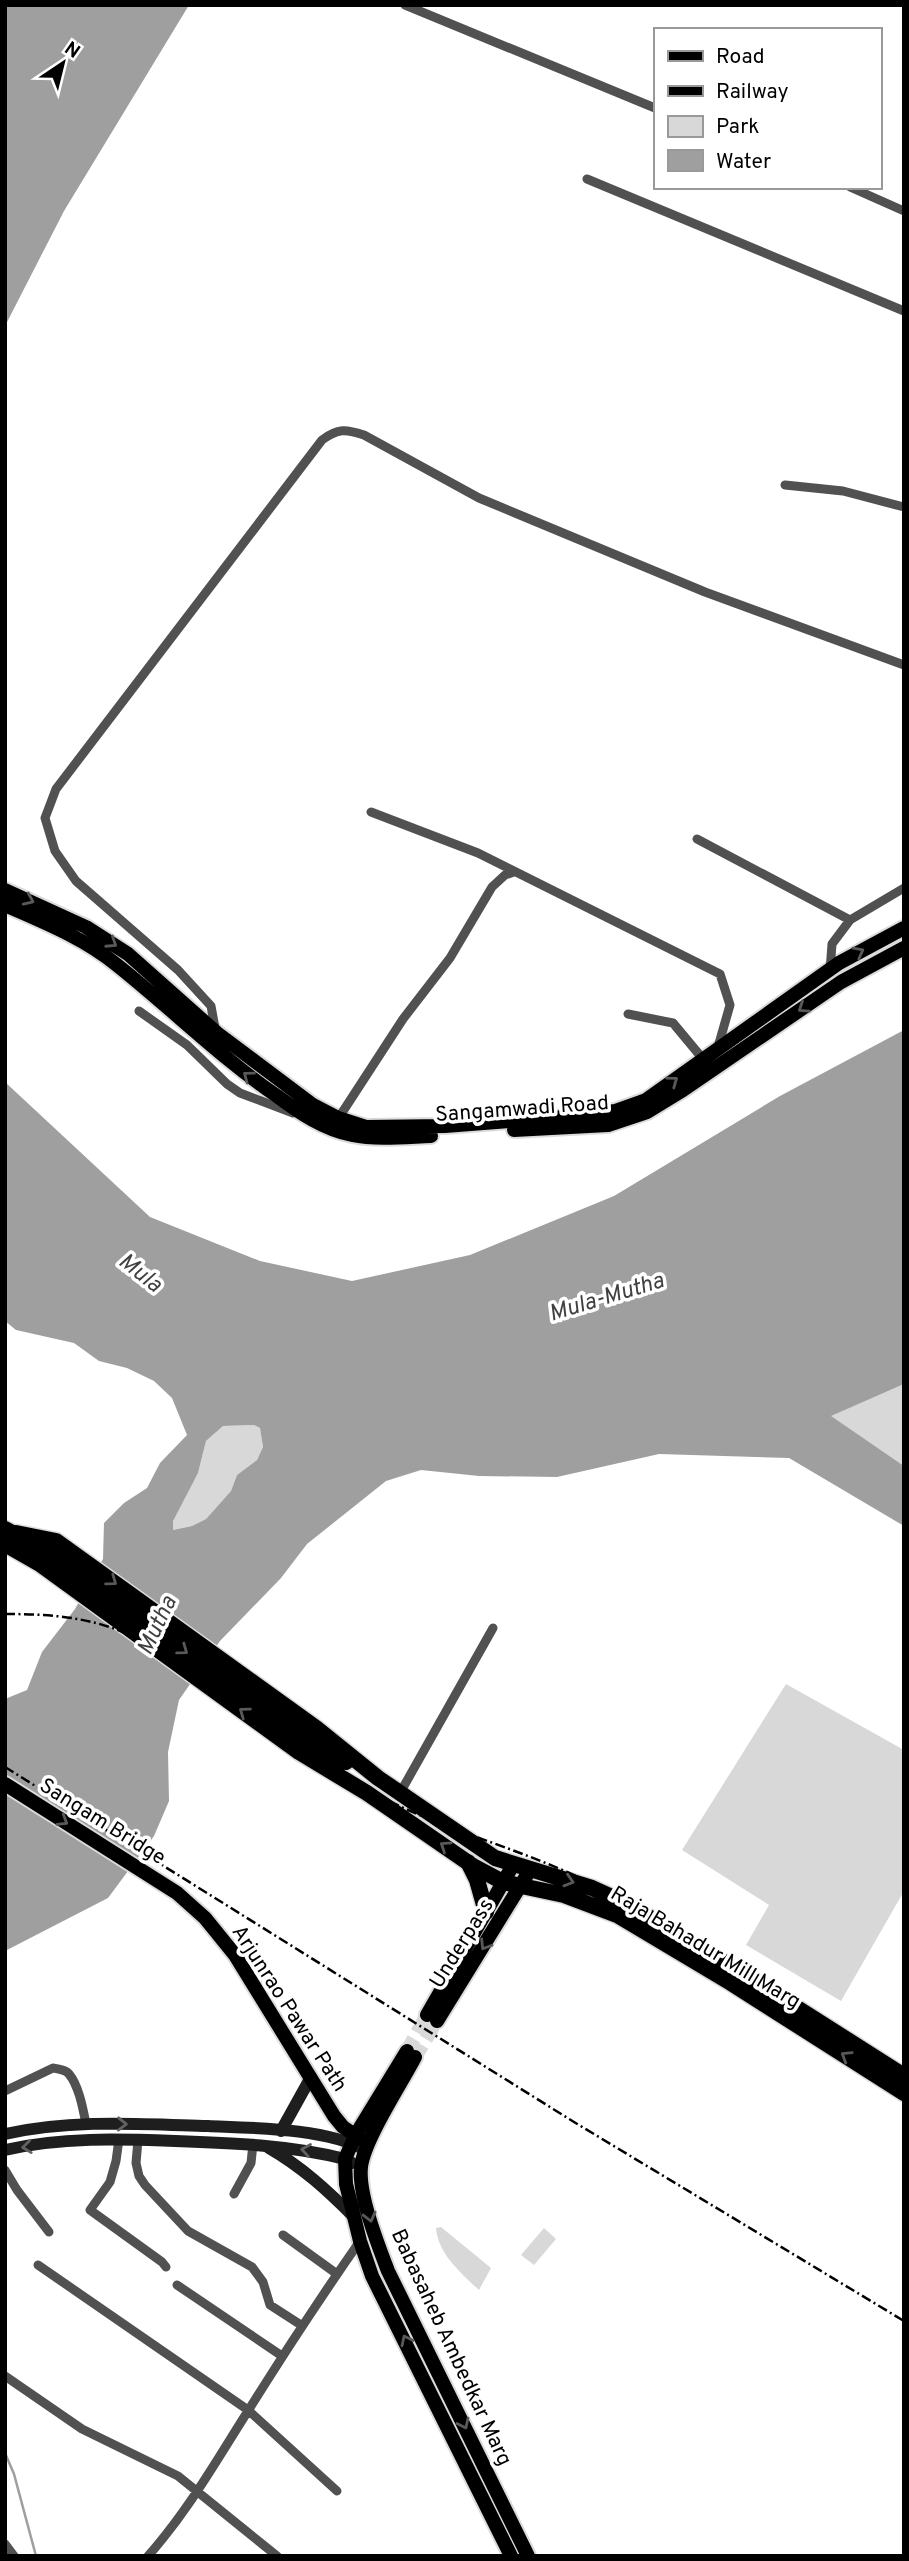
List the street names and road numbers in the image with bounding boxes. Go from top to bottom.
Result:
street label: Sangamwadi Road [434,1090,610,1129]
street label: Sangam Bridge [34,1773,170,1872]
street label: Raja Bahadur Mill Marg [605,1881,805,2016]
street label: Underpass [424,1894,500,1994]
street label: Arjunrao Pawar Path [225,1920,353,2097]
street label: Babasaheb Ambedkar Marg [384,2225,517,2470]

